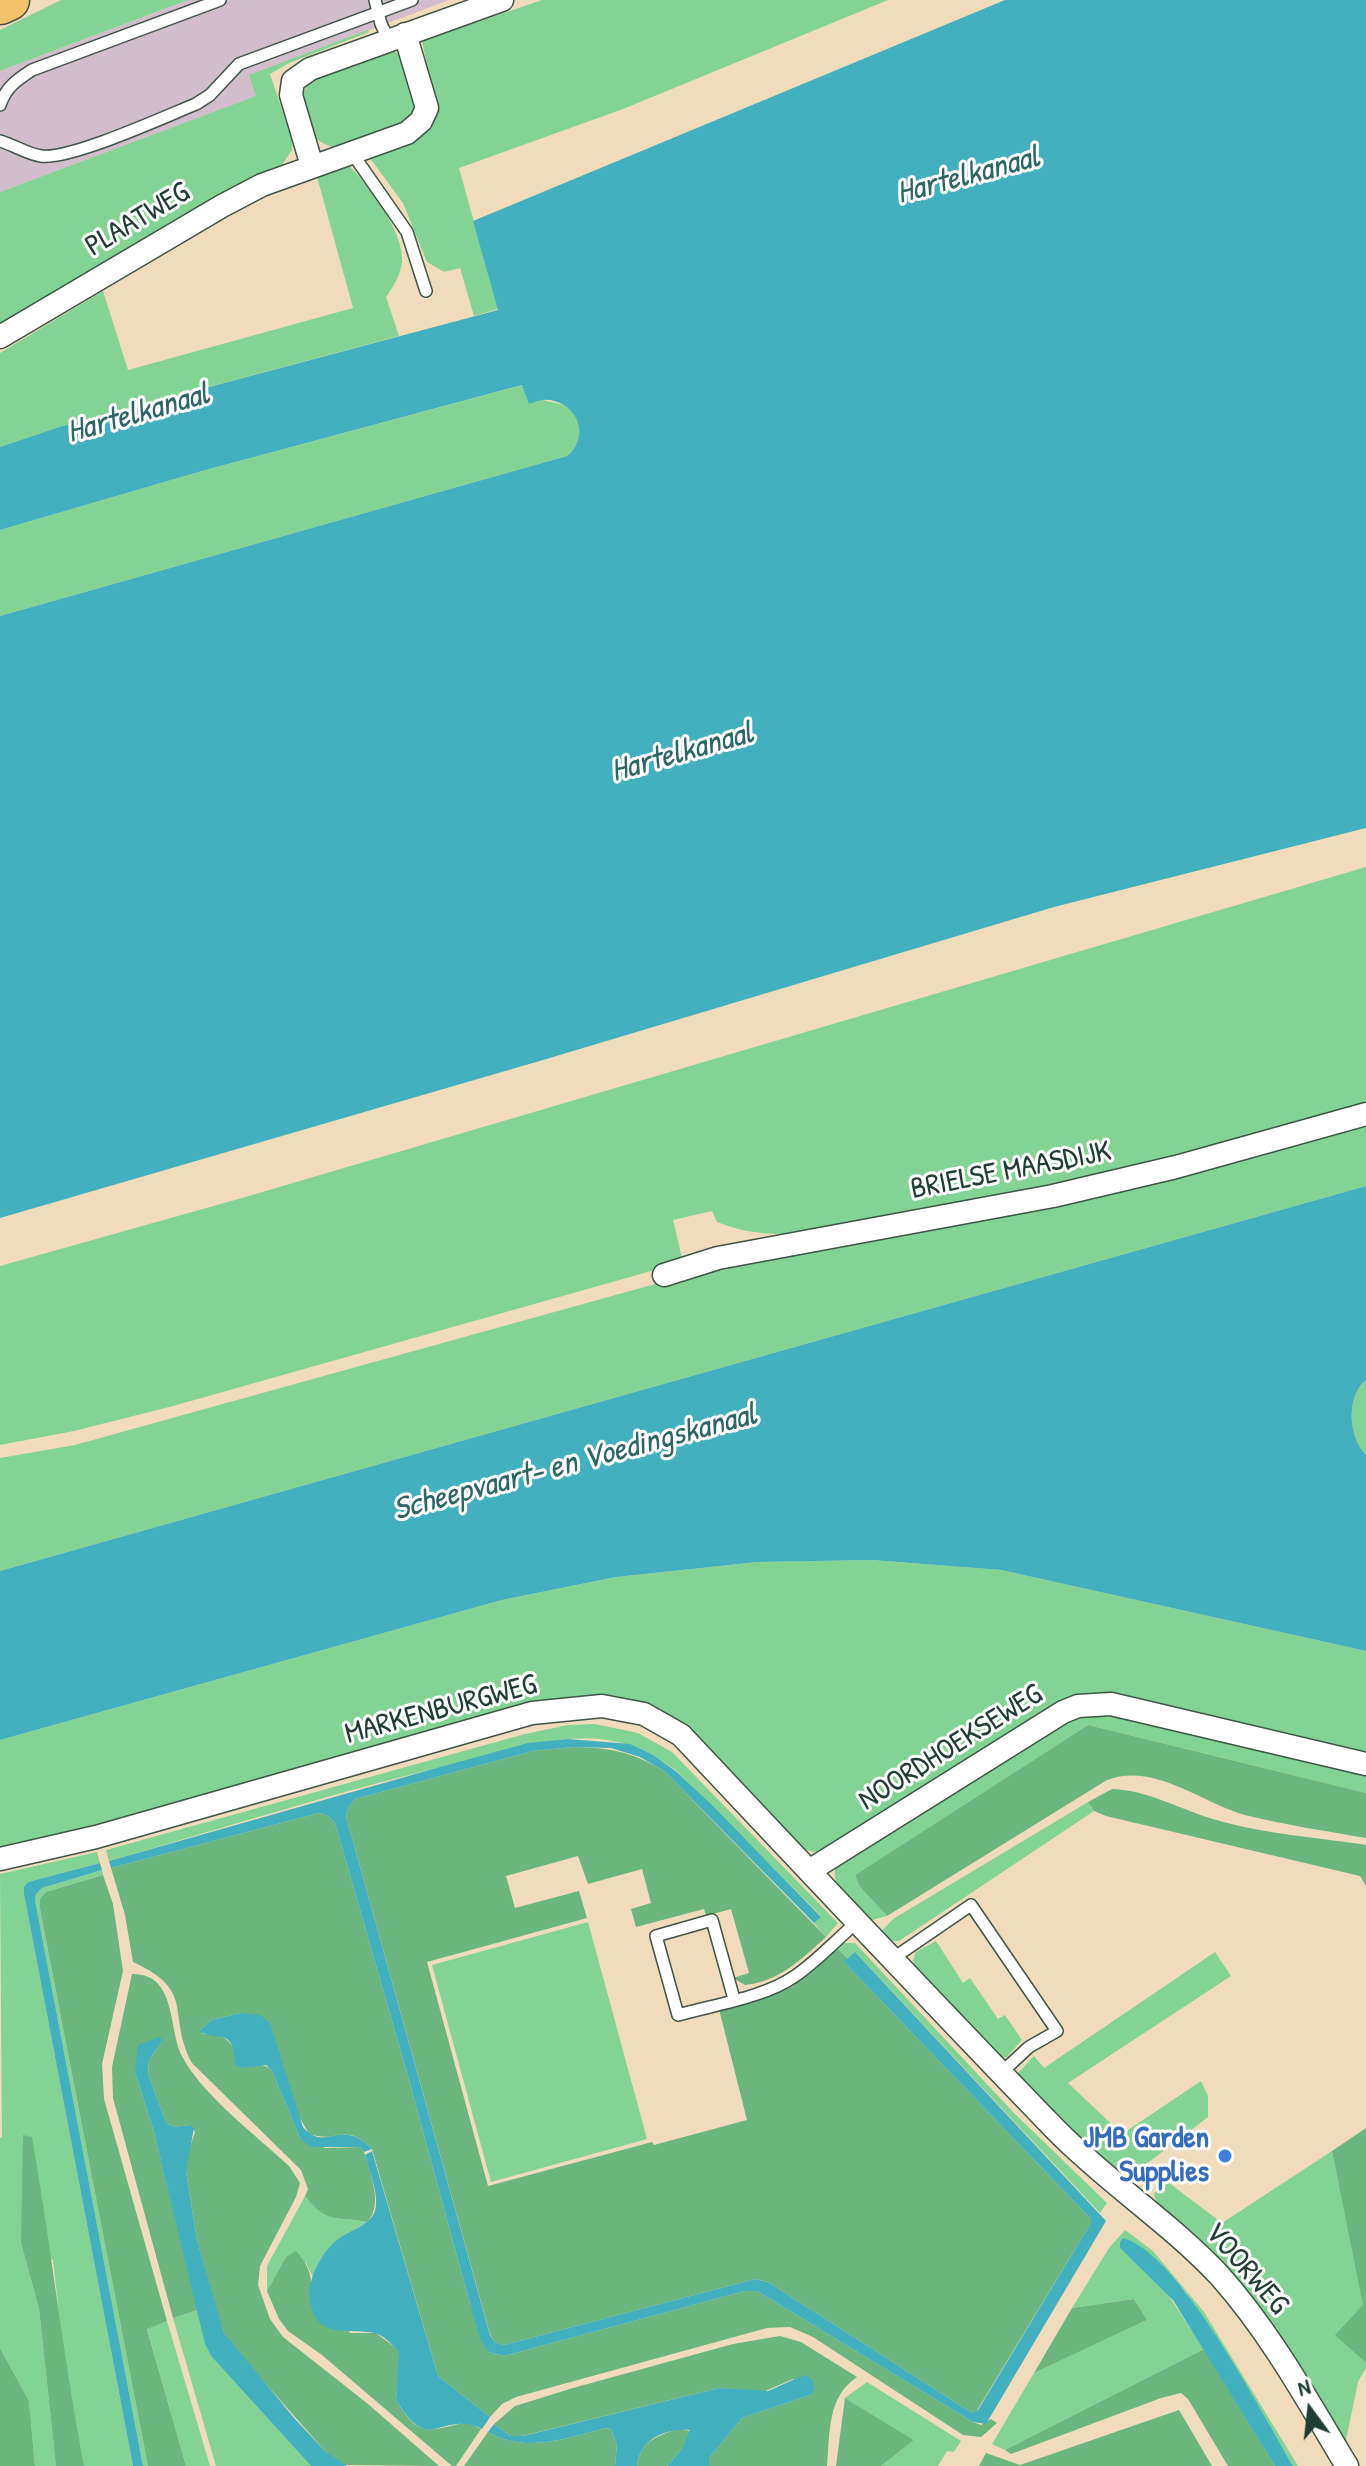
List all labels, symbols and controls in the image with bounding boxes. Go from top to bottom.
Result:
water label: Hartelkanaal [893,139,1043,213]
street label: PLAATWEG [79,175,197,265]
water label: Hartelkanaal [63,375,213,453]
water label: Hartelkanaal [607,714,757,792]
street label: BRIELSE MAASDIJK [908,1134,1114,1208]
water label: Scheepvaart- en Voedingskanaal [389,1396,761,1530]
street label: MARKENBURGWEG [341,1667,541,1753]
street label: NOORDHOEKSEWEG [852,1677,1050,1819]
place label: JMB Garden Supplies [1083,2121,1209,2192]
marker: JMB Garden Supplies [1216,2147,1234,2165]
street label: VOORWEG [1196,2216,1296,2322]
north arrow [1270,2370,1350,2450]
text: N [1294,2371,1313,2403]

